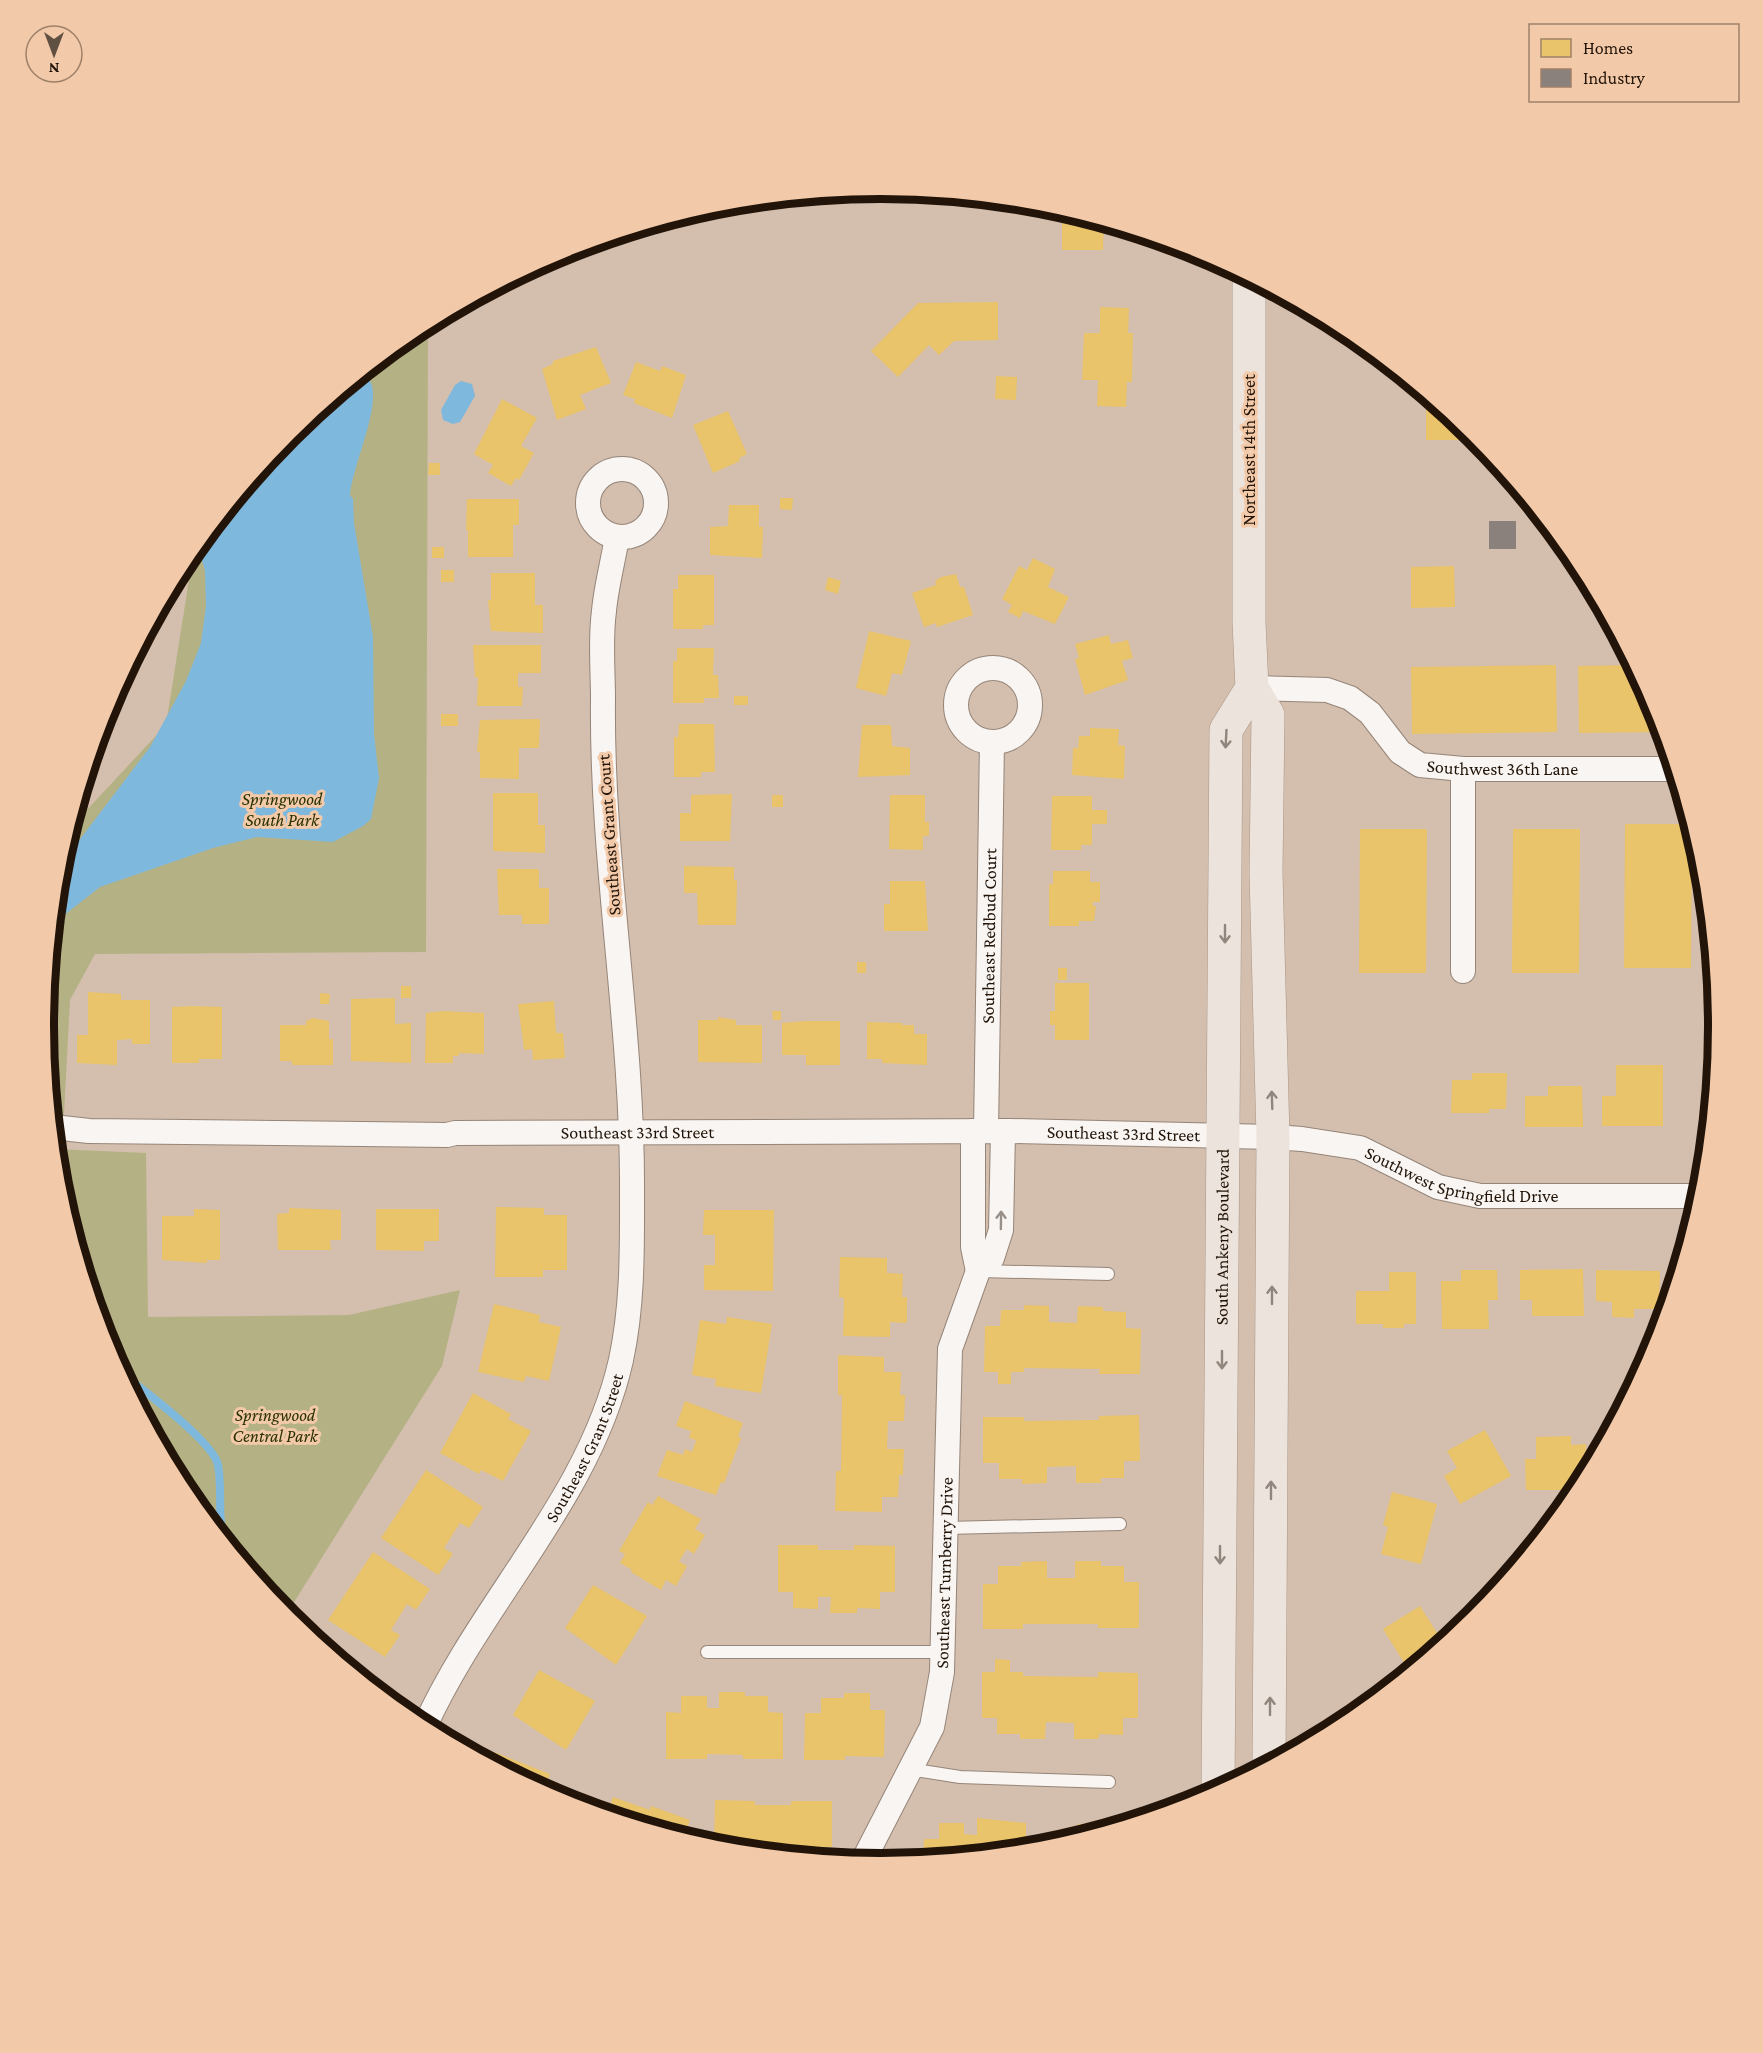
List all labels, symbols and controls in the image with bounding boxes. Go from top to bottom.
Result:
north arrow [24,24,84,84]
legend [1529,24,1739,102]
text: Homes [1583,38,1633,58]
text: N [48,60,59,77]
text: Industry [1583,68,1646,88]
street label: Northeast 14th Street [1239,373,1259,526]
one-way arrow [1221,729,1232,749]
street label: Southeast Grant Court [593,753,625,916]
street label: Southwest 36th Lane [1426,756,1578,779]
park label: Springwood South Park [242,789,323,830]
street label: Southeast Redbud Court [978,847,1000,1024]
one-way arrow [1219,924,1230,944]
one-way arrow [1267,1091,1278,1111]
street label: Southeast 33rd Street [561,1122,715,1143]
street label: Southeast 33rd Street [1047,1122,1201,1145]
street label: Southwest Springfield Drive [1362,1142,1558,1207]
street label: South Ankeny Boulevard [1212,1148,1233,1325]
one-way arrow [995,1211,1007,1231]
one-way arrow [1266,1286,1278,1306]
one-way arrow [1216,1350,1227,1370]
street label: Southeast Grant Street [541,1370,628,1526]
park label: Springwood Central Park [232,1405,319,1446]
street label: Southeast Turnberry Drive [932,1477,957,1669]
one-way arrow [1265,1481,1277,1501]
one-way arrow [1214,1545,1226,1565]
one-way arrow [1264,1697,1276,1717]

